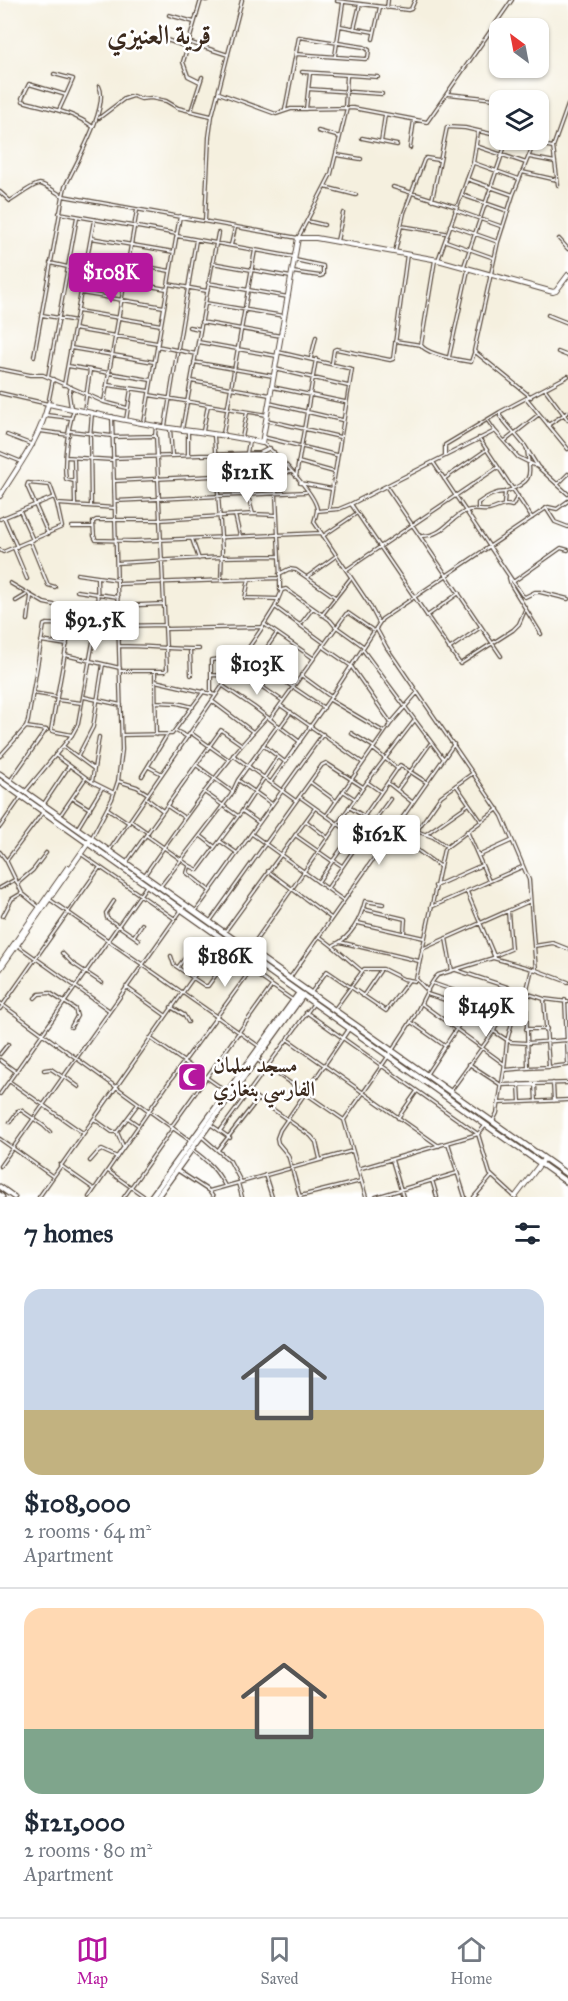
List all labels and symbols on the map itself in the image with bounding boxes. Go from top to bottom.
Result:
district label: قرية العنيزي [107,18,211,57]
north arrow [489,18,549,78]
pin: $108K [69,253,153,304]
pin: $121K [205,453,289,504]
pin: $92.5K [46,601,144,652]
pin: $103K [215,645,299,696]
pin: $162K [337,815,421,866]
pin: $186K [183,937,267,988]
pin: $149K [444,987,528,1038]
place label: مسجد سلمان الفارسي بنغازي [213,1052,315,1109]
mosque icon: مسجد سلمان الفارسي بنغازي [176,1061,208,1093]

